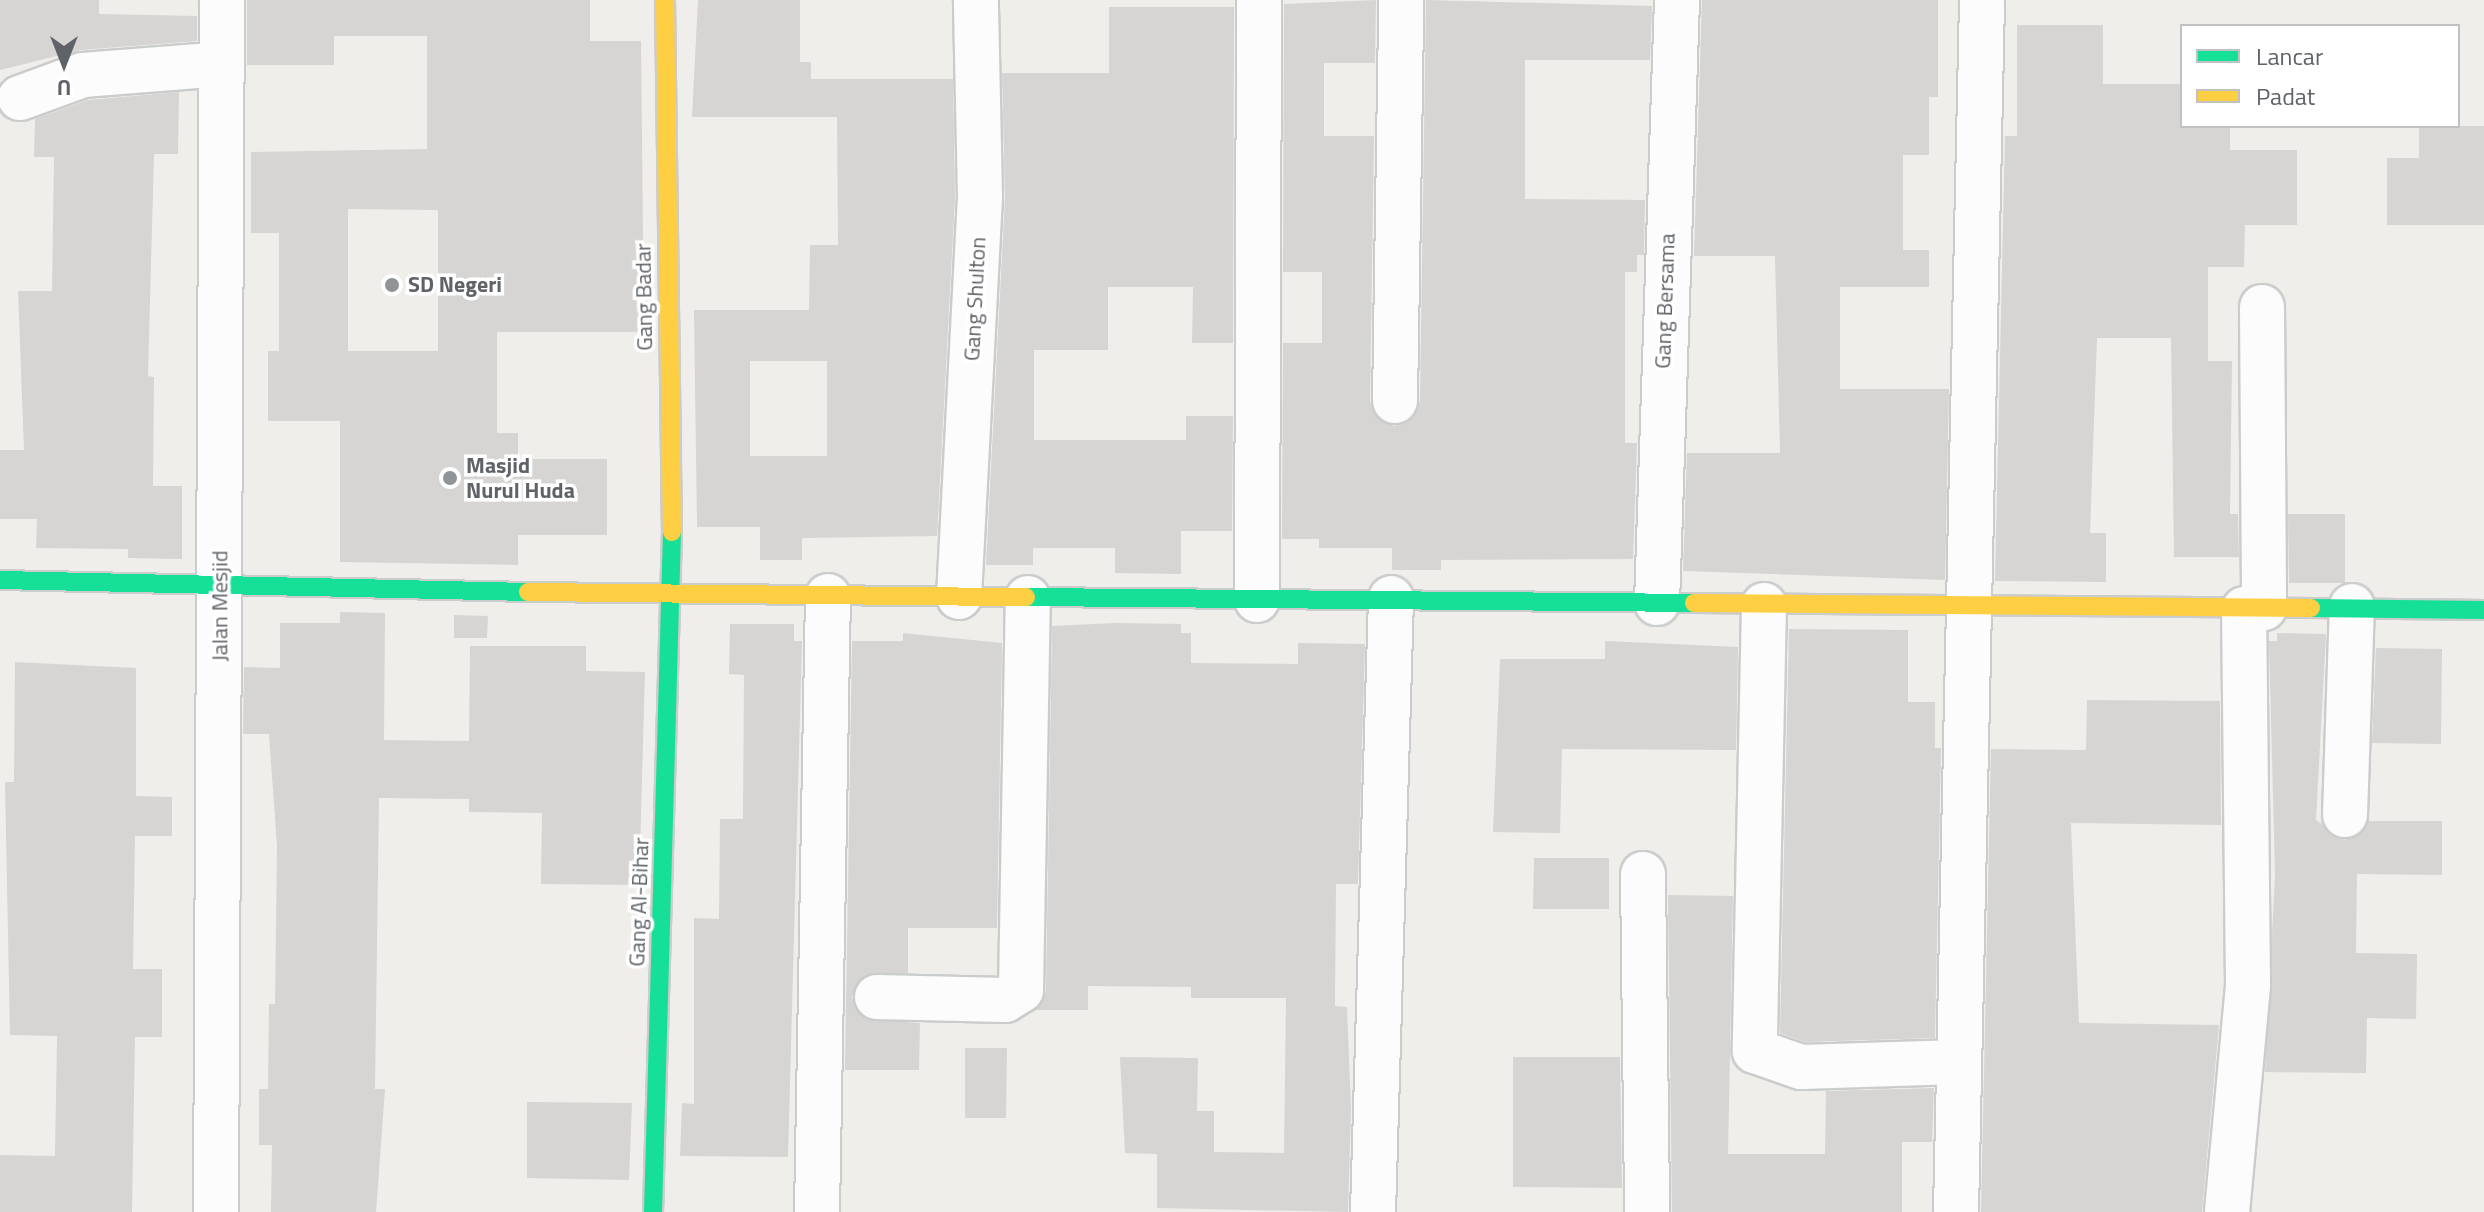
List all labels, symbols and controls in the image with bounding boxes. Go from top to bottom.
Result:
north arrow [24,24,104,104]
legend [2180,24,2460,128]
text: Lancar [2256,38,2323,74]
text: U [57,71,71,105]
text: Padat [2256,78,2315,114]
street label: Gang Bersama [1649,233,1681,369]
street label: Gang Shulton [959,236,991,362]
street label: Gang Badar [630,243,658,351]
place label: SD Negeri [408,272,502,298]
marker: SD Negeri [383,276,401,294]
place label: Masjid Nurul Huda [466,452,575,504]
marker: Masjid Nurul Huda [441,469,459,487]
street label: Jalan Mesjid [207,550,233,662]
street label: Gang Al-Bihar [624,837,654,967]

